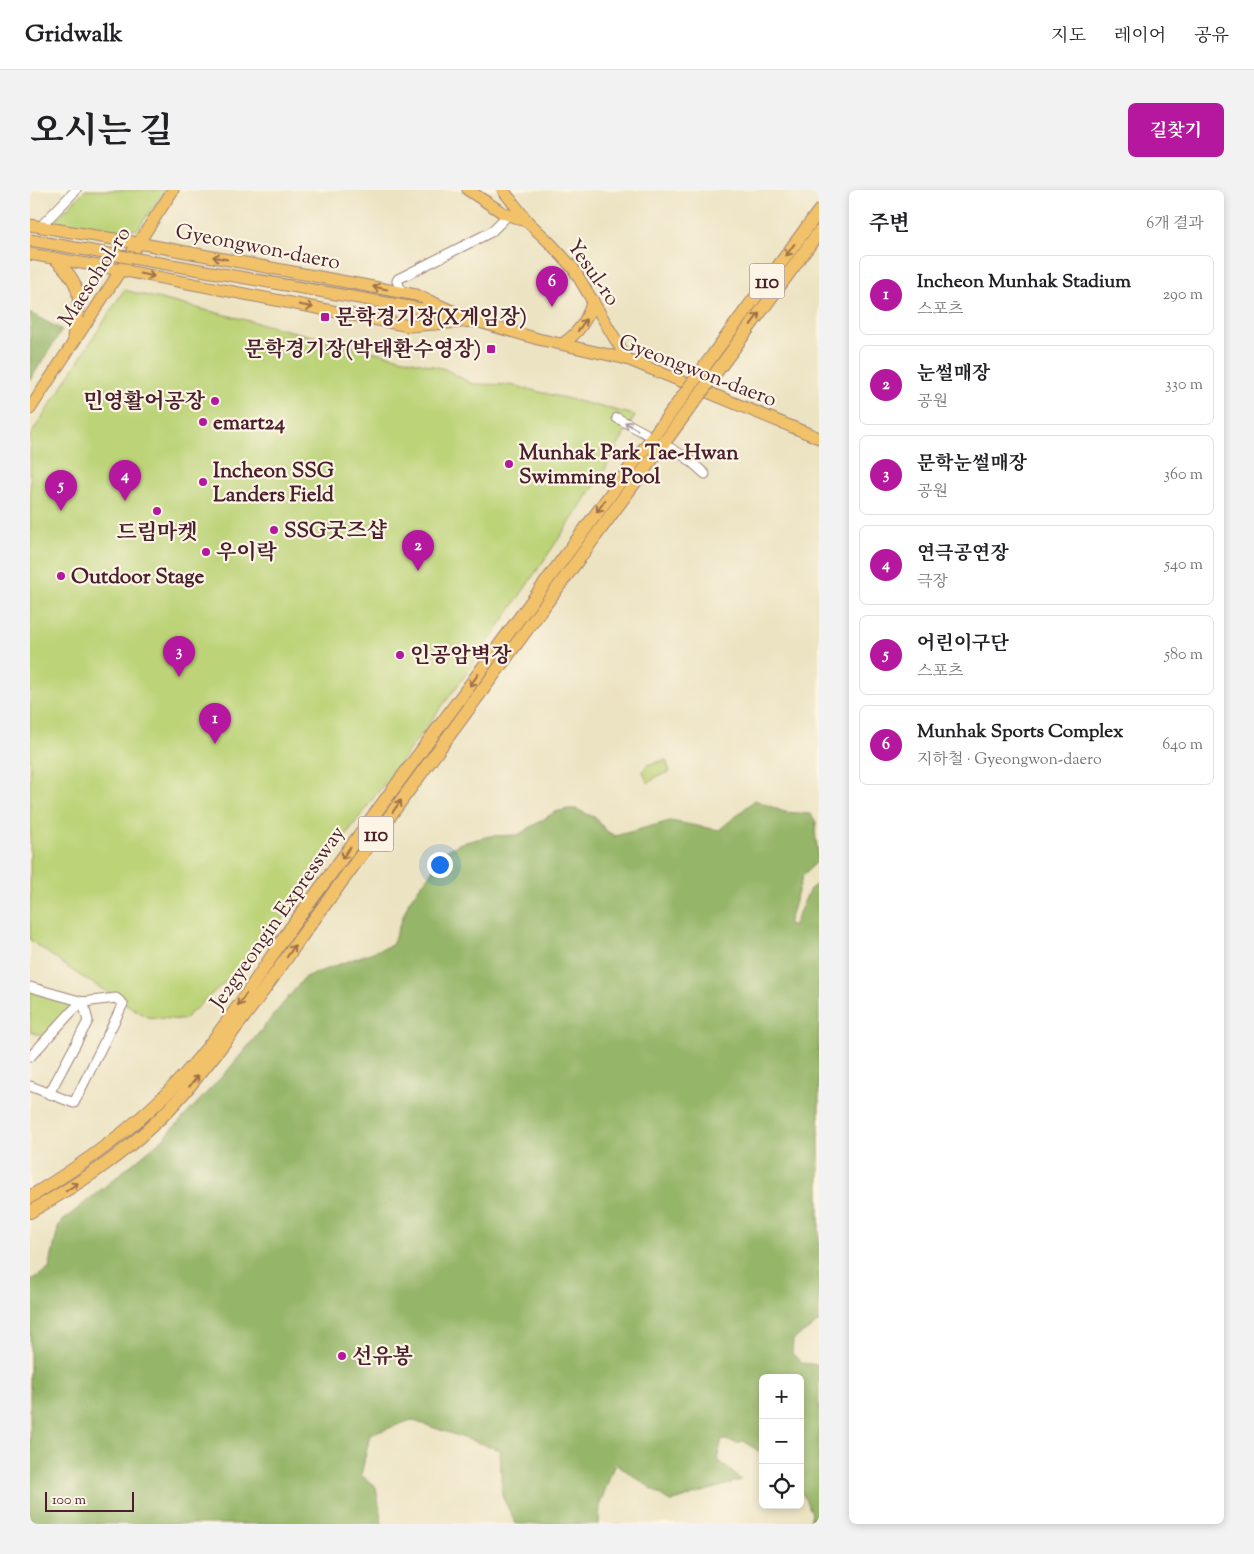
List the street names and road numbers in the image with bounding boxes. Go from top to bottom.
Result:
street label: Gyeongwon-daero [173,217,343,279]
street label: Maesohol-ro [52,221,139,333]
street label: Yesul-ro [559,234,626,313]
road number: 110 [750,264,784,298]
street label: Gyeongwon-daero [614,328,781,416]
road number: 110 [358,816,394,852]
street label: Je2gyeongin Expressway [203,820,354,1017]

